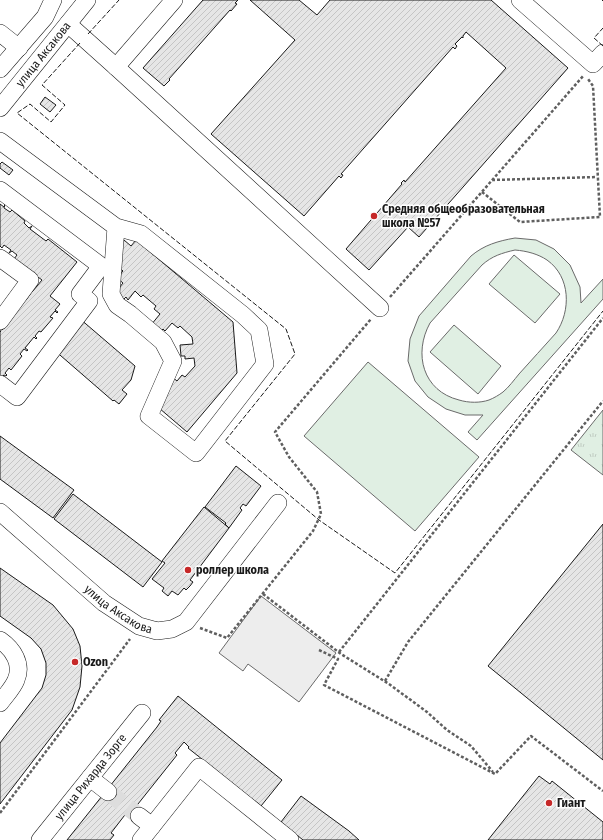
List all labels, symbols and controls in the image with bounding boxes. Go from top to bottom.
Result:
street label: улица Аксакова [13,19,74,90]
place label: Средняя общеобразовательная школа №57 [382,202,545,230]
marker: Средняя общеобразовательная школа №57 [369,211,379,221]
place label: роллер школа [196,563,269,577]
marker: роллер школа [183,565,193,575]
street label: улица Аксакова [81,582,154,636]
place label: Ozon [83,655,108,669]
marker: Ozon [70,657,80,667]
street label: улица Рихарда Зорге [52,731,129,823]
place label: Гиант [557,796,586,810]
marker: Гиант [544,798,554,808]

